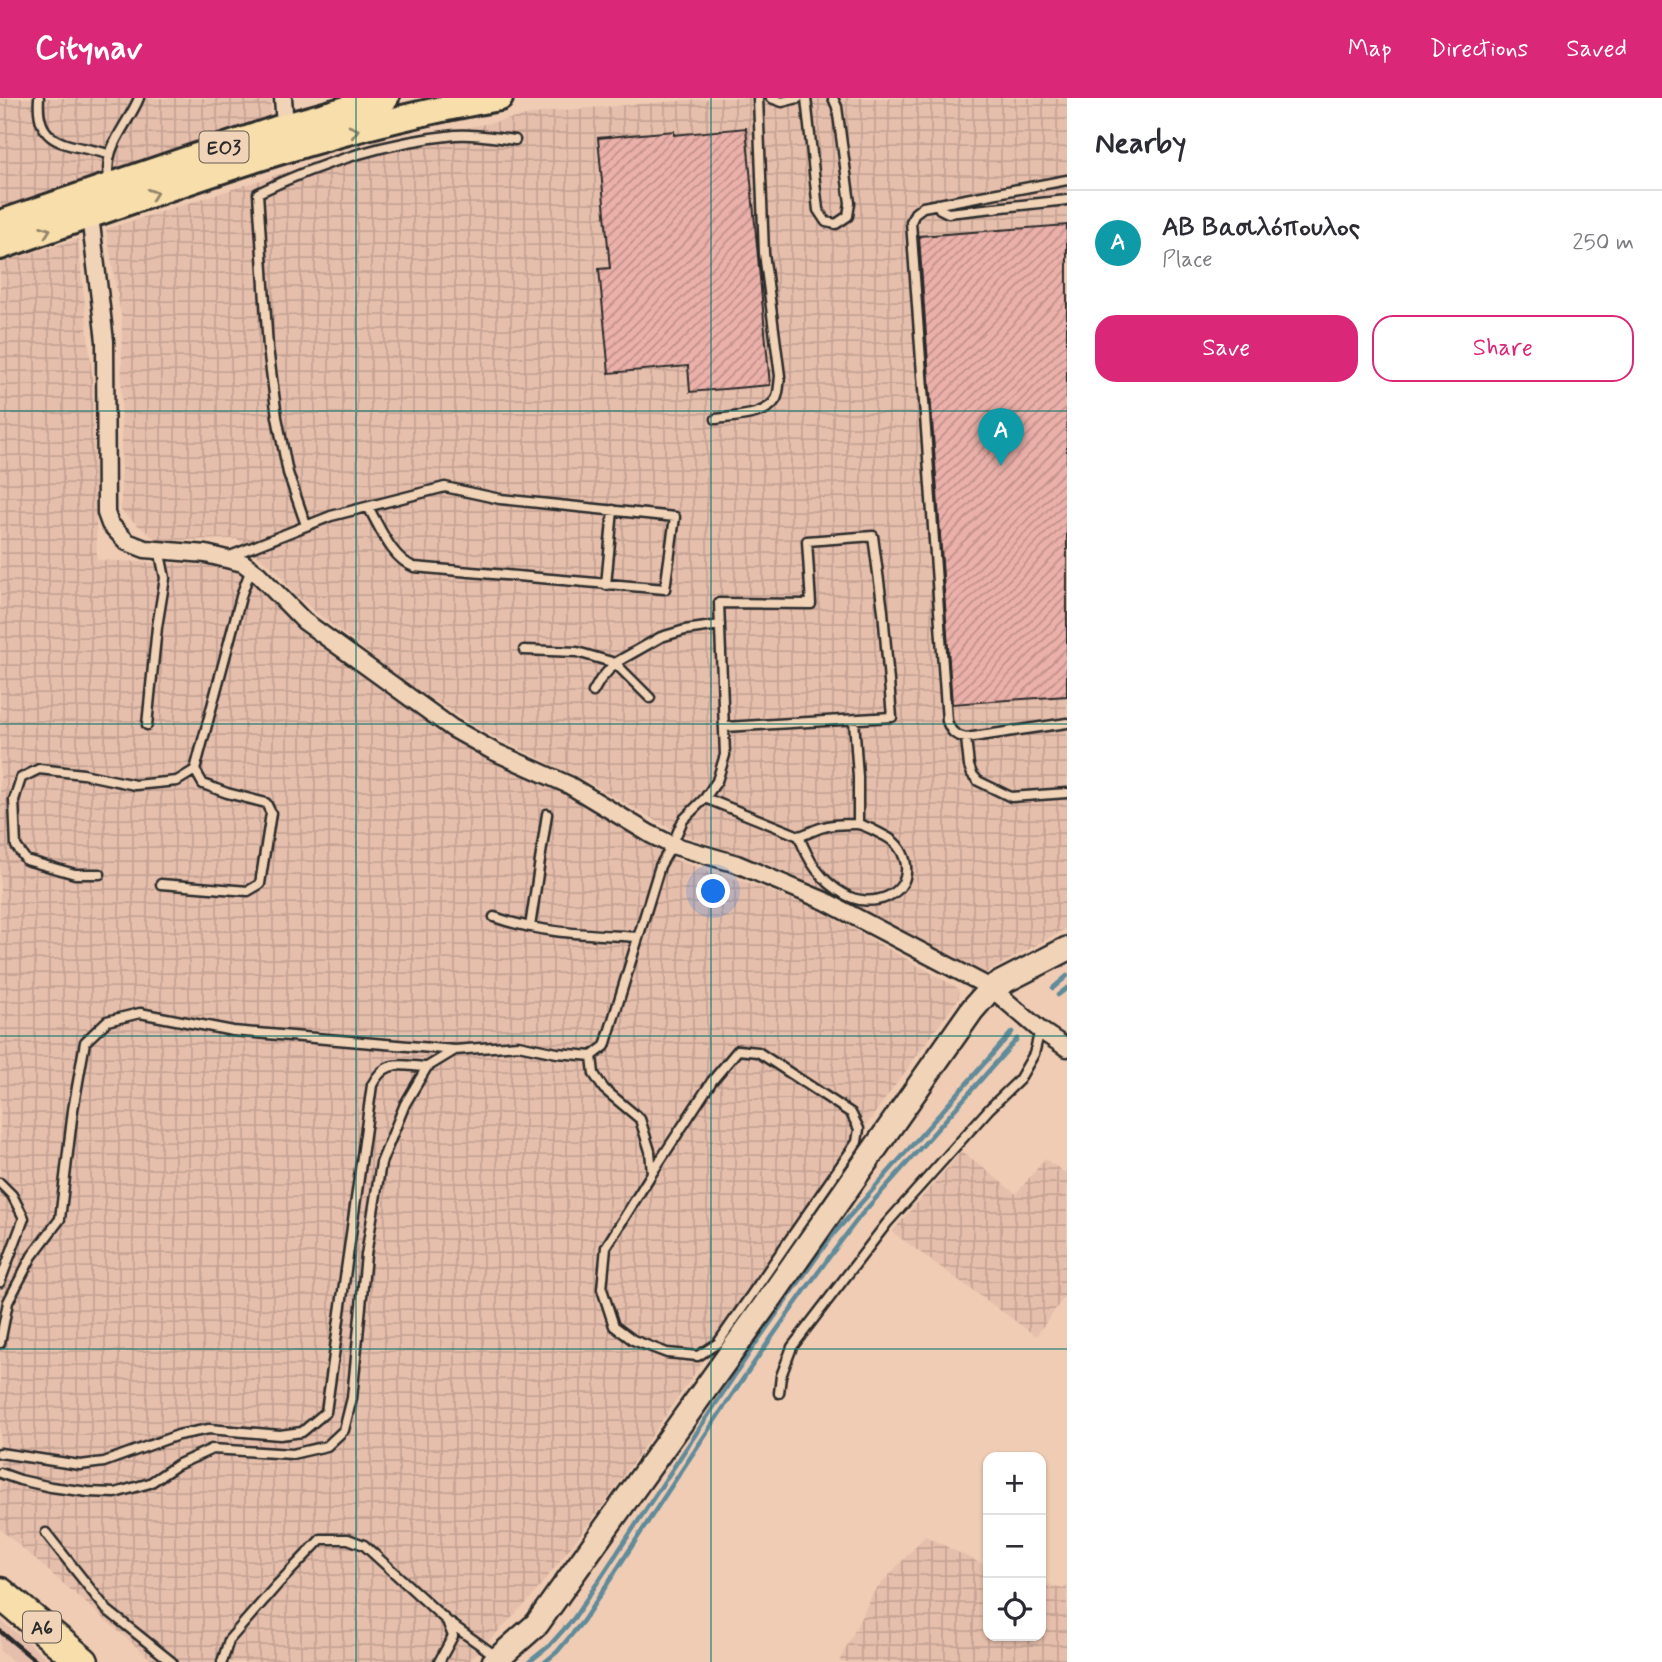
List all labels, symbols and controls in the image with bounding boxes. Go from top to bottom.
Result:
text: Citynav [35,27,142,71]
text: Map [1348,34,1392,65]
text: Directions [1430,34,1528,65]
text: Saved [1566,34,1627,65]
one-way arrow [348,124,360,139]
text: Nearby [1095,124,1186,163]
road number: ΕΟ3 [200,132,248,162]
one-way arrow [146,188,158,202]
text: ΑΒ Βασιλόπουλος [1162,211,1360,245]
one-way arrow [39,225,51,239]
text: A [1110,228,1126,258]
text: 250 m [1572,228,1634,258]
text: Place [1162,245,1213,275]
button: Save [1095,315,1358,382]
button: Share [1372,315,1634,382]
pin: A [978,408,1024,466]
your location [696,874,730,908]
map controls [983,1452,1046,1641]
button: + [983,1452,1046,1515]
button: − [983,1515,1046,1578]
button: locate [983,1578,1046,1641]
road number: Α6 [23,1611,61,1642]

